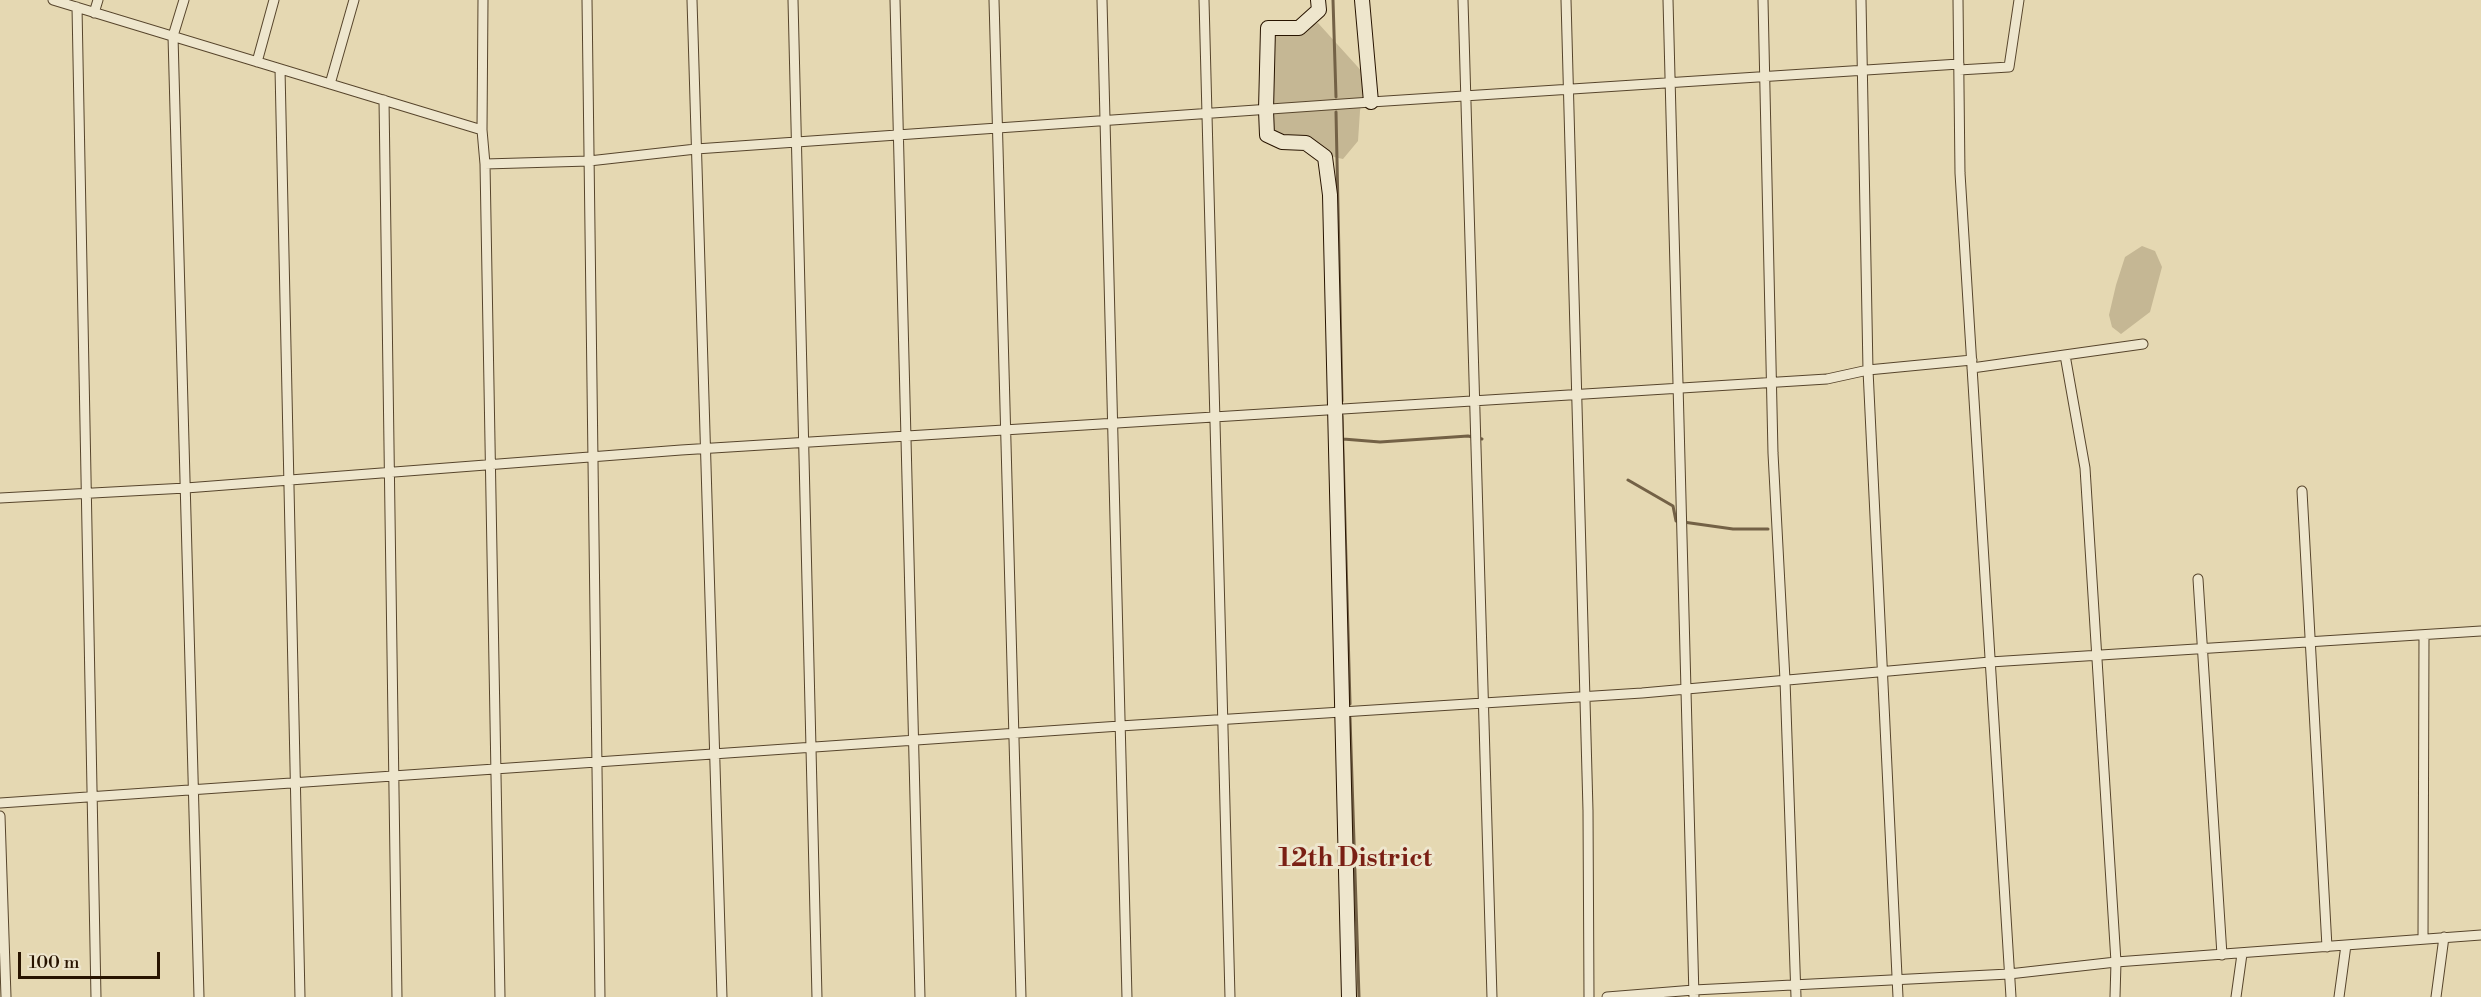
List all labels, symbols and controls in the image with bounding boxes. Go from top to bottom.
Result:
district label: 12th District [1278,844,1432,876]
scale bar [21,940,164,978]
text: 100 m [29,951,80,974]

